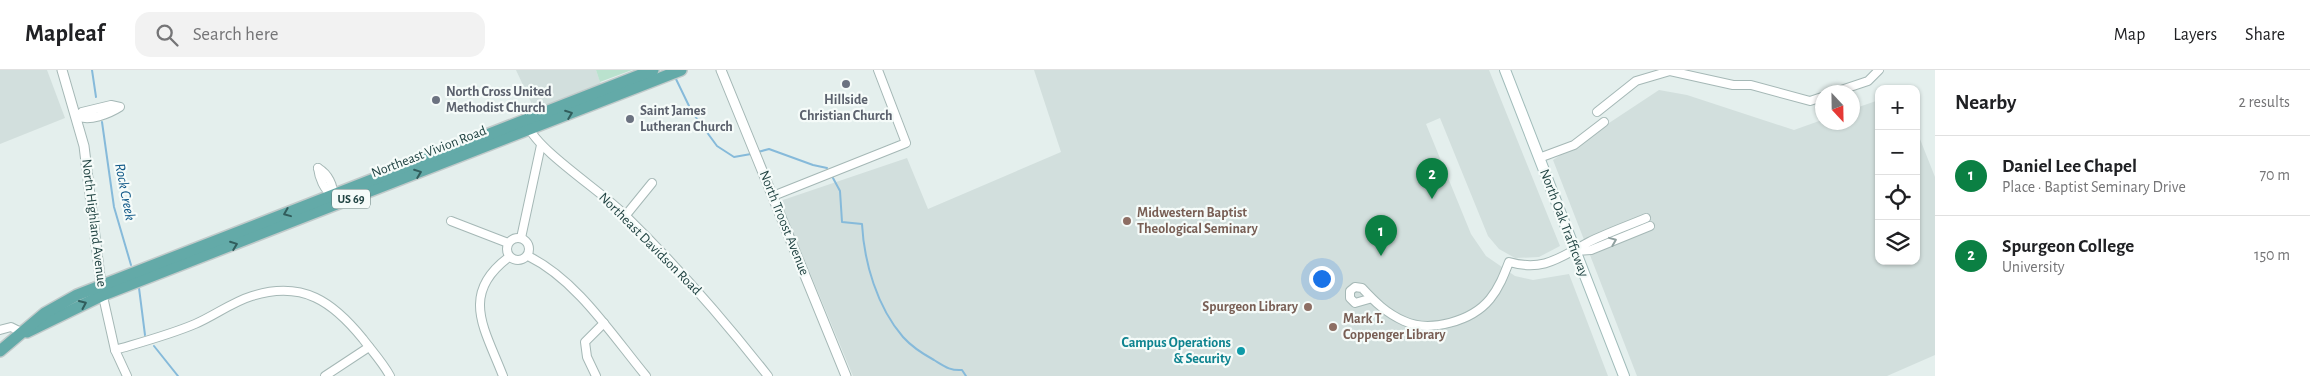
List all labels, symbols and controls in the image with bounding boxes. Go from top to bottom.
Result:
search box [135,12,485,57]
icon: search [153,21,181,49]
text: Mapleaf [25,22,105,46]
text: Search here [193,25,279,44]
text: Map [2114,26,2145,44]
text: Layers [2173,26,2217,44]
text: Share [2245,26,2285,44]
marker: Hillside Christian Church [840,78,852,90]
place label: North Cross United Methodist Church [446,85,552,115]
north arrow [1815,85,1860,130]
map controls [1875,85,1920,265]
button: + [1875,85,1920,130]
text: Nearby [1955,92,2016,113]
place label: Hillside Christian Church [800,93,892,123]
marker: North Cross United Methodist Church [430,94,442,106]
text: 2 results [2238,94,2290,110]
place label: Saint James Lutheran Church [640,104,733,134]
one-way arrow [565,109,573,119]
marker: Saint James Lutheran Church [624,113,636,125]
street label: Northeast Vivion Road [370,124,488,180]
button: − [1875,130,1920,175]
text: Daniel Lee Chapel [2002,157,2137,176]
street label: North Highland Avenue [79,158,109,288]
pin: 2 [1416,158,1448,199]
water label: Rock Creek [112,162,138,222]
street label: North Oak Trafficway [1537,167,1591,279]
text: 1 [1968,167,1974,183]
text: 70 m [2259,167,2290,183]
one-way arrow [413,169,422,179]
street label: North Troost Avenue [757,169,811,277]
button: locate [1875,175,1920,220]
text: Place · Baptist Seminary Drive [2002,179,2186,195]
road number: US 69 [332,190,370,208]
street label: Northeast Davidson Road [596,190,704,298]
place label: Midwestern Baptist Theological Seminary [1137,206,1258,236]
one-way arrow [283,207,292,217]
marker: Midwestern Baptist Theological Seminary [1121,215,1133,227]
pin: 1 [1365,215,1397,256]
button: layers [1875,220,1920,265]
one-way arrow [1608,236,1617,247]
text: Spurgeon College [2002,237,2134,256]
one-way arrow [229,240,238,251]
text: 2 [1967,247,1975,263]
text: 150 m [2254,247,2290,263]
text: University [2002,259,2065,275]
your location [1309,266,1335,292]
one-way arrow [78,300,87,311]
place label: Spurgeon Library [1202,300,1299,314]
marker: Spurgeon Library [1302,301,1314,313]
place label: Mark T. Coppenger Library [1343,312,1446,342]
marker: Mark T. Coppenger Library [1327,321,1339,333]
place label: Campus Operations & Security [1121,336,1232,366]
marker: Campus Operations & Security [1235,345,1247,357]

